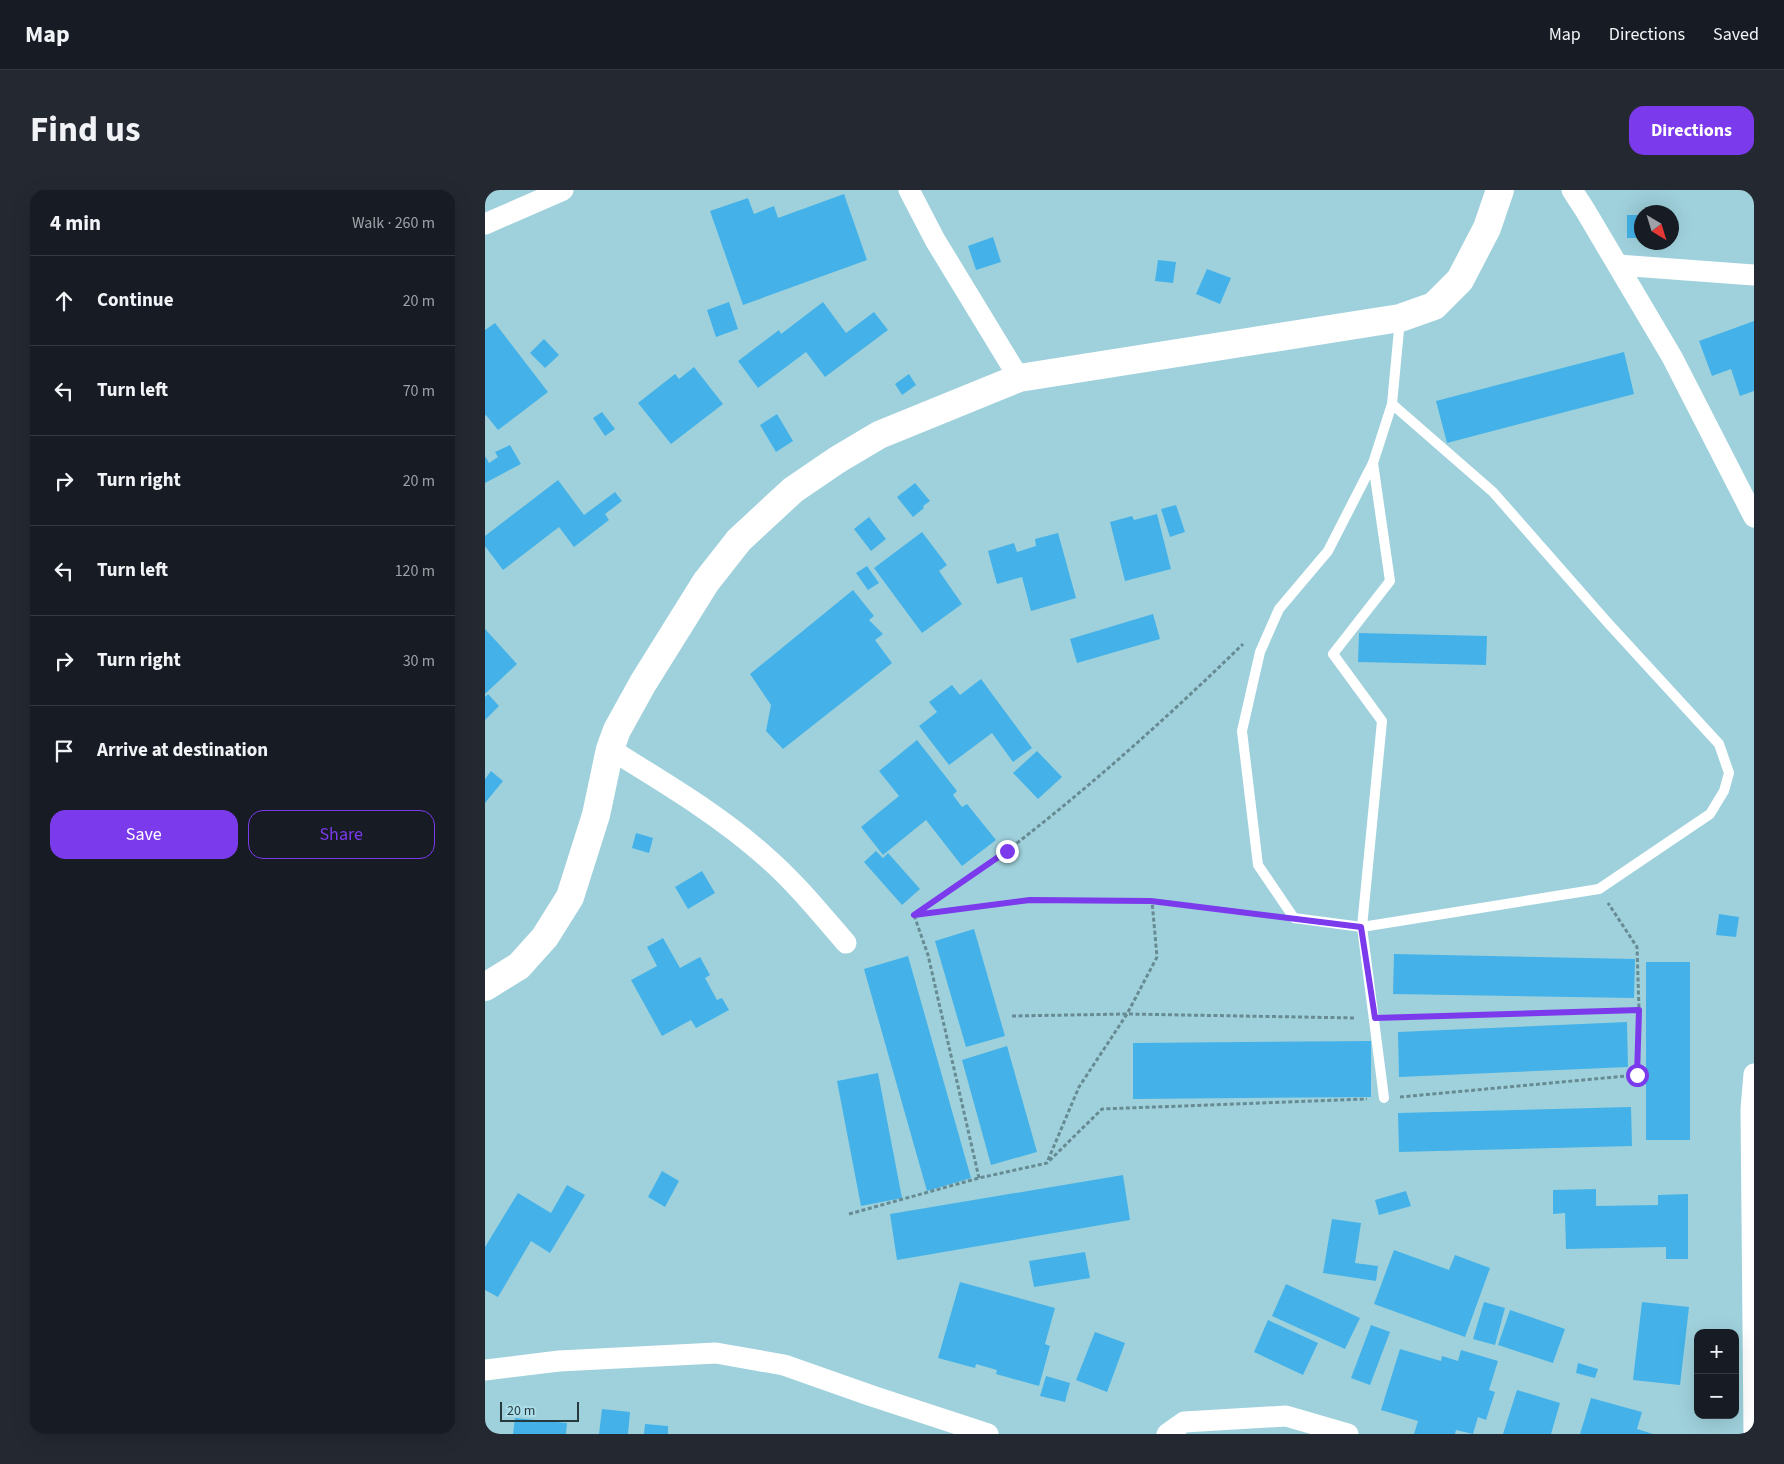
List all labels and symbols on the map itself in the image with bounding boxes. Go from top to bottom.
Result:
north arrow [1634,205,1679,250]
route end [996,840,1019,863]
route start [1626,1064,1649,1087]
scale bar [500,1399,579,1422]

